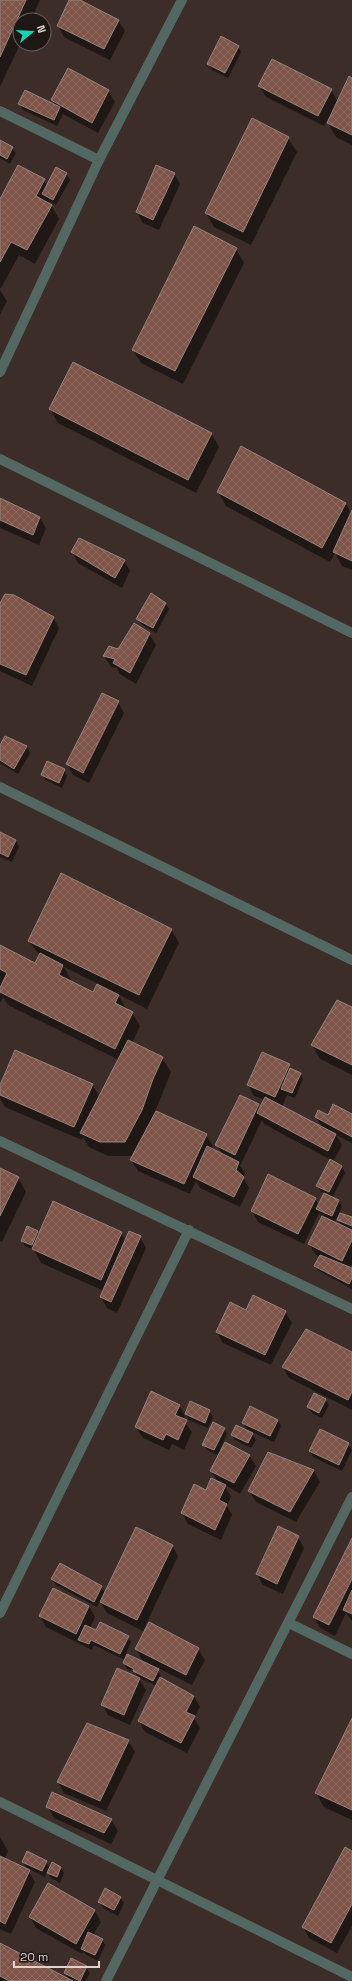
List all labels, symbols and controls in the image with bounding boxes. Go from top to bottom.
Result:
north arrow [12,12,52,52]
text: N [34,23,49,35]
scale bar [14,1943,99,1969]
text: 20 m [20,1949,48,1965]

